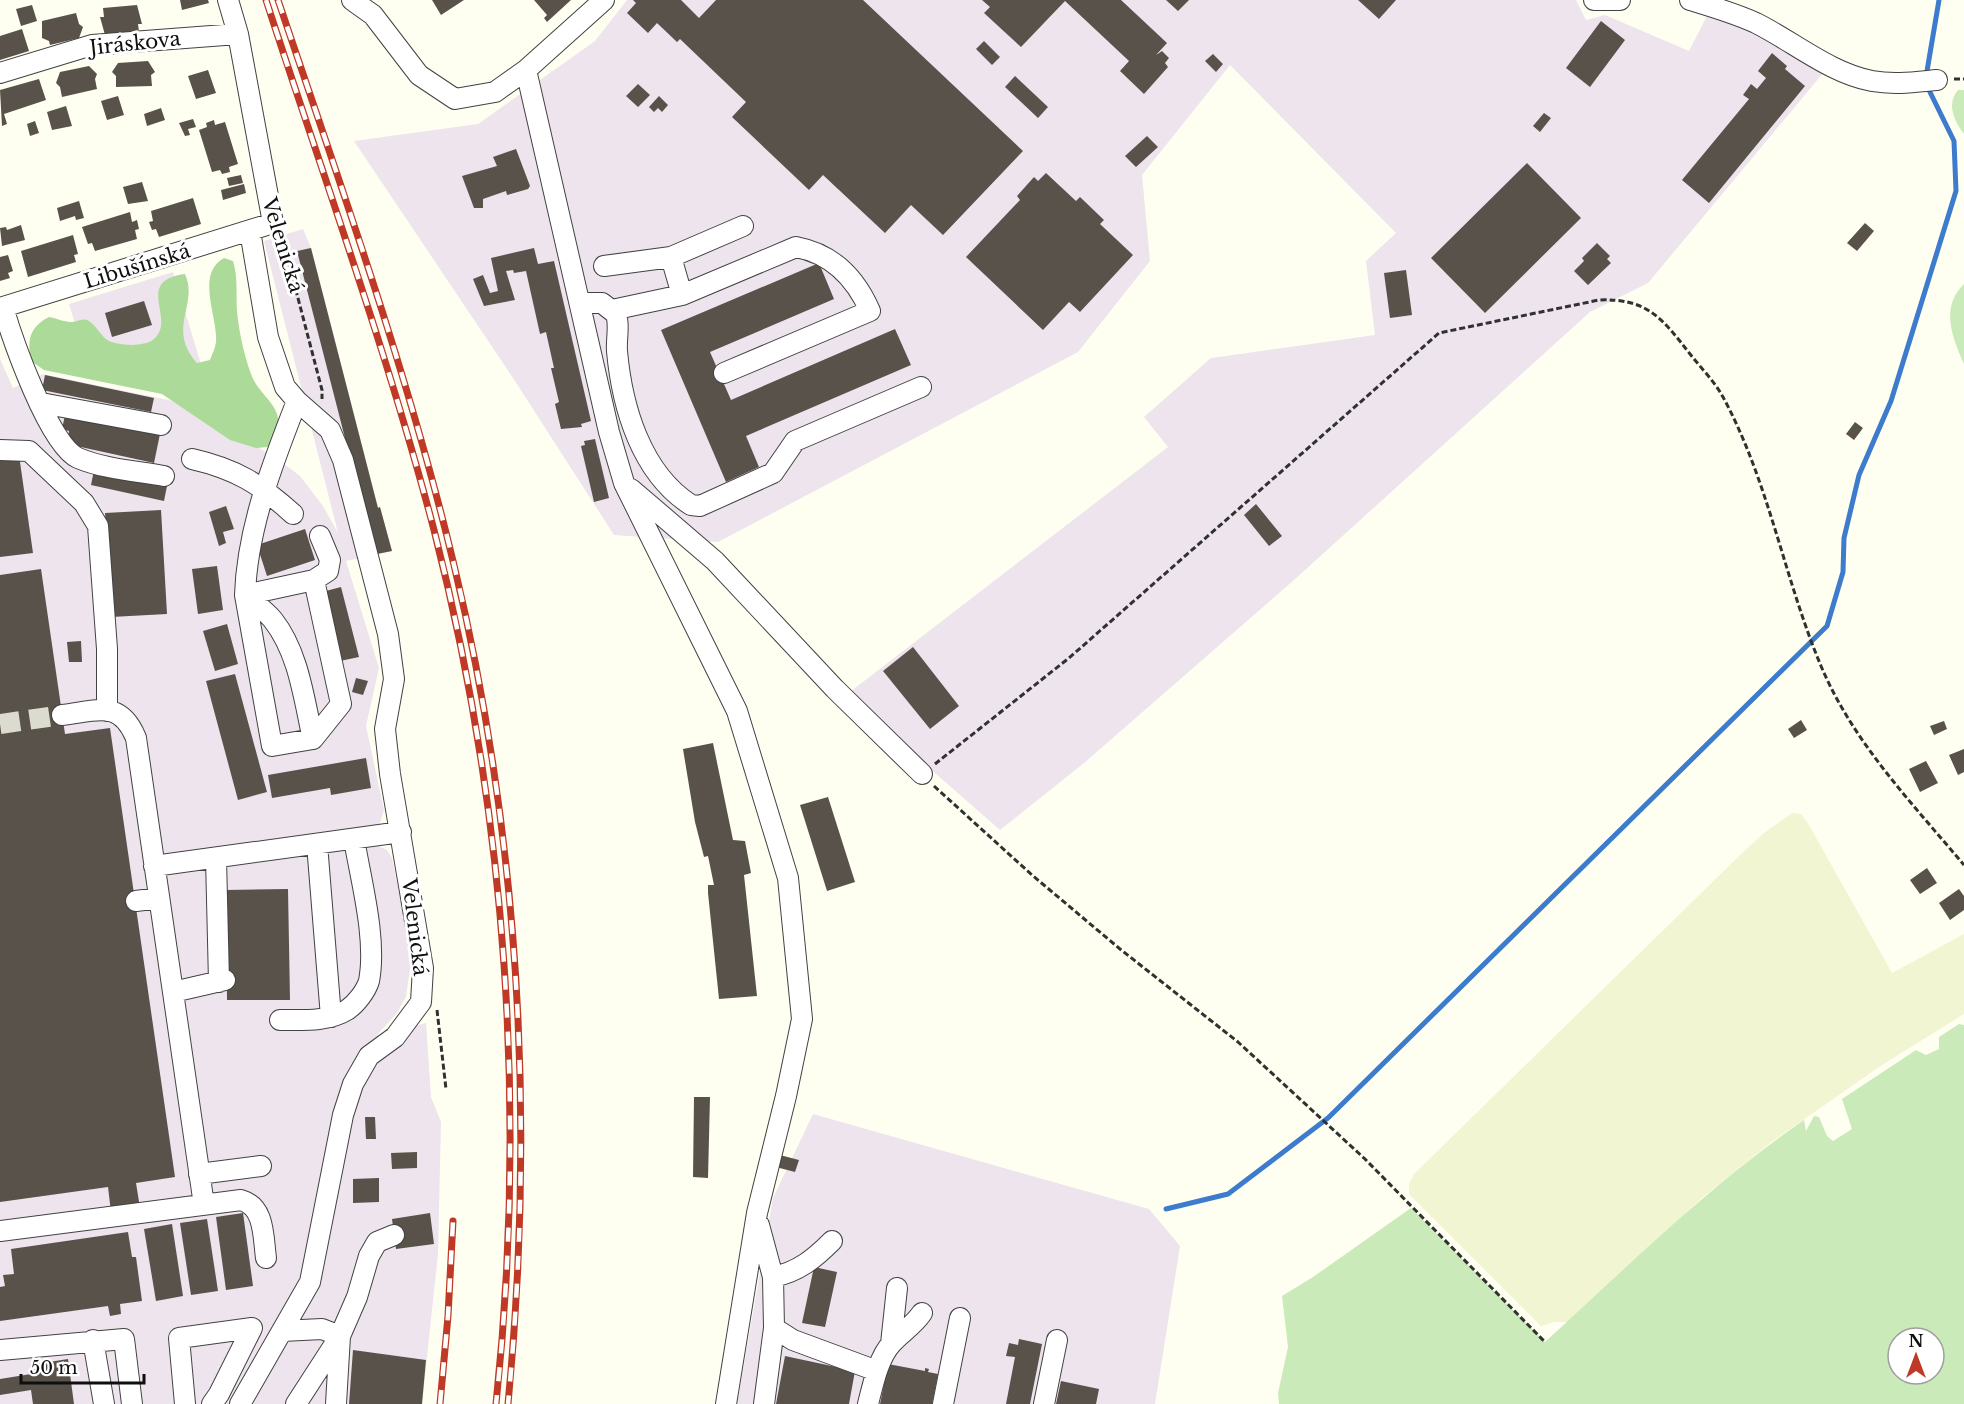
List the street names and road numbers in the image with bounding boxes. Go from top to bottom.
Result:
street label: Jiráskova [85,26,183,60]
street label: Velenická [257,194,309,296]
street label: Libušínská [81,238,194,294]
street label: Velenická [397,876,433,978]

